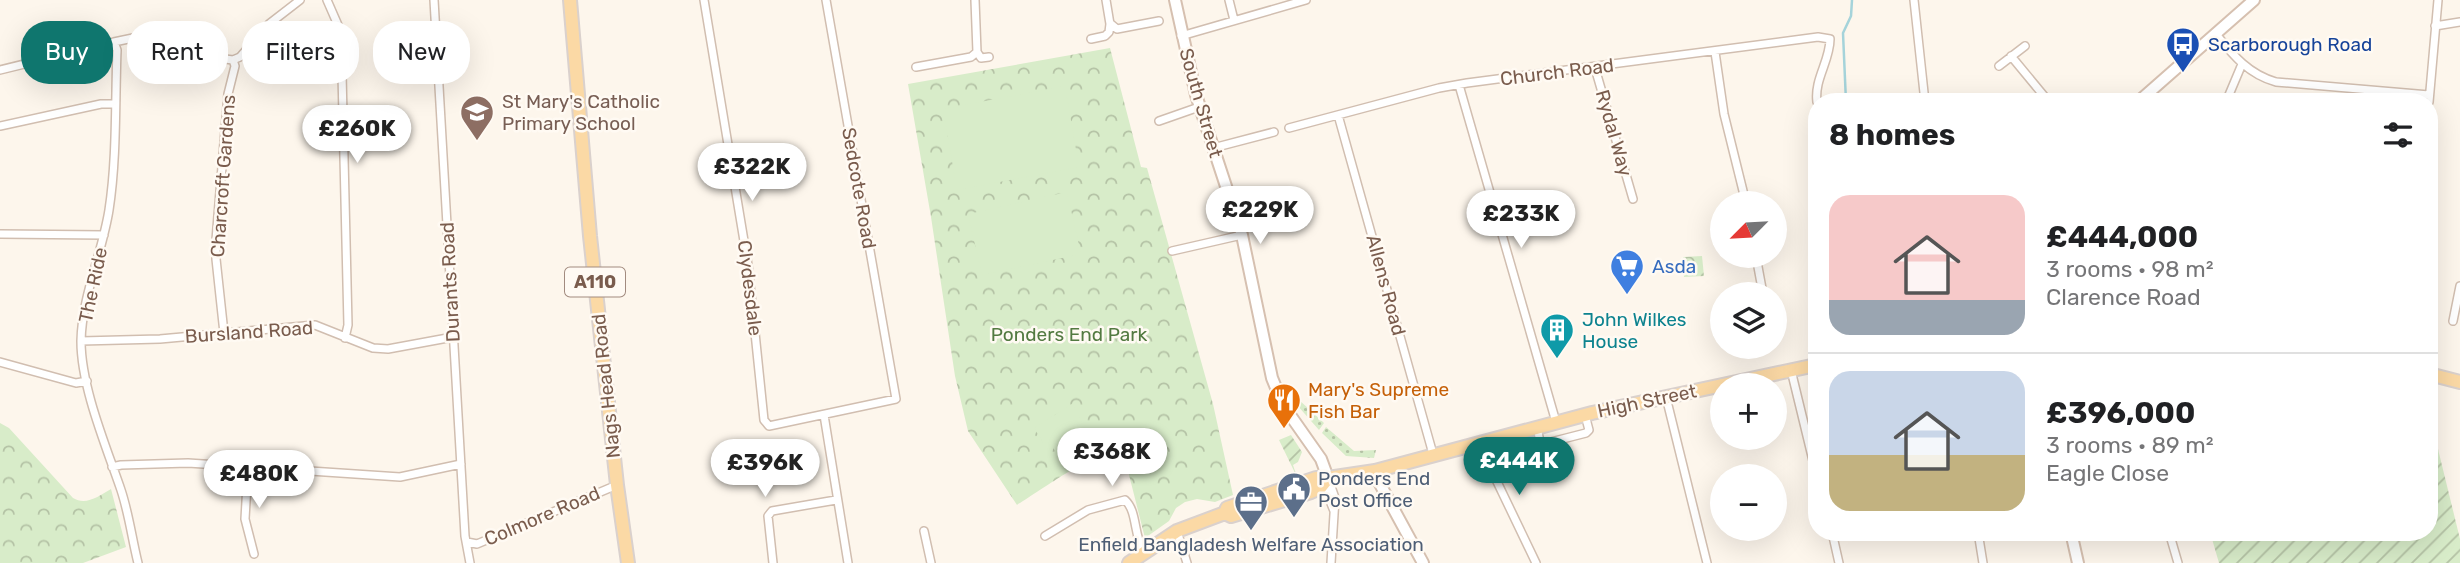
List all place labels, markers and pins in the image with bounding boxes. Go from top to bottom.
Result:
bus stop icon: Scarborough Road [2164,25,2202,74]
place label: Scarborough Road [2208,33,2372,56]
place label: St Mary's Catholic Primary School [502,90,660,135]
school or university icon: St Mary's Catholic Primary School [458,93,496,142]
pin: £260K [308,106,406,165]
pin: £322K [703,144,801,203]
pin: £229K [1211,187,1309,246]
pin: £233K [1472,190,1570,250]
supermarket icon: Asda [1608,247,1646,296]
place label: Asda [1652,255,1696,278]
place label: John Wilkes House [1582,308,1687,353]
building icon: John Wilkes House [1538,311,1576,360]
place label: Mary's Supreme Fish Bar [1308,378,1449,423]
restaurant icon: Mary's Supreme Fish Bar [1265,381,1303,430]
pin: £368K [1063,428,1161,488]
pin: £444K [1470,438,1568,497]
pin: £396K [716,440,814,499]
pin: £480K [210,450,308,510]
place label: Ponders End Post Office [1318,467,1430,512]
public building icon: Ponders End Post Office [1275,470,1313,519]
office icon: Enfield Bangladesh Welfare Association [1232,483,1270,532]
place label: Enfield Bangladesh Welfare Association [1078,533,1424,556]

